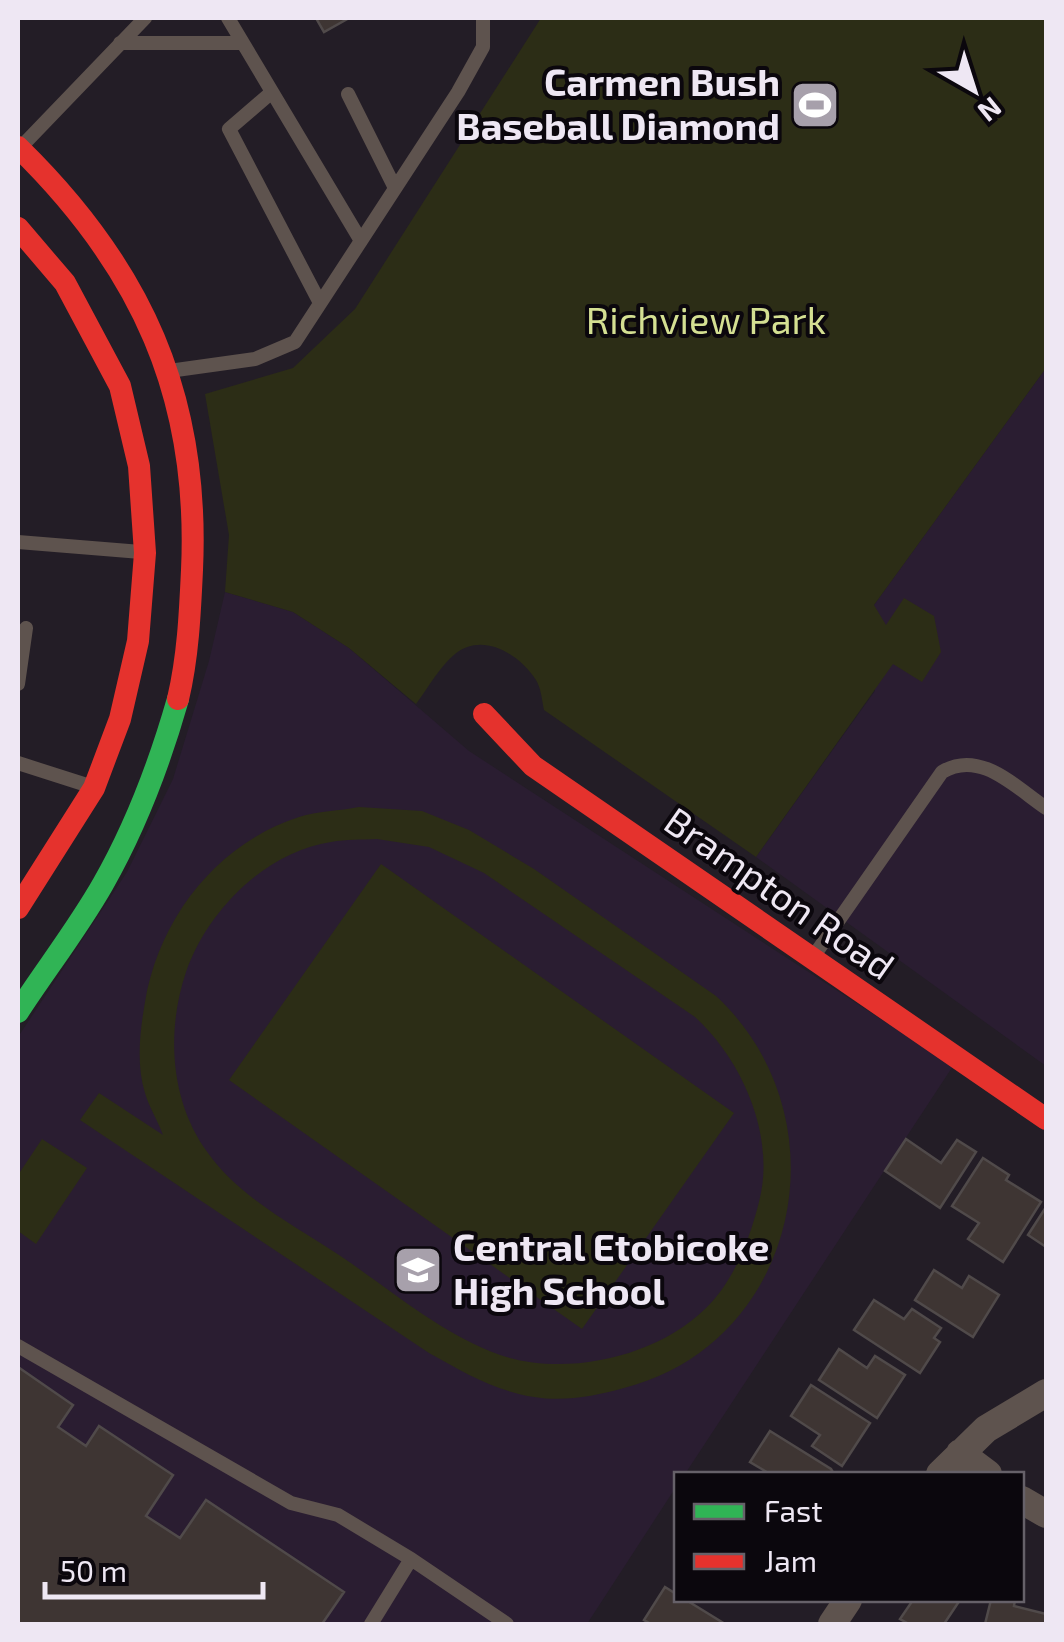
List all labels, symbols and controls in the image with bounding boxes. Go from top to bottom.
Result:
north arrow [924,40,1024,140]
place label: Carmen Bush Baseball Diamond [456,58,780,148]
sports icon: Carmen Bush Baseball Diamond [789,79,841,131]
text: N [972,91,1009,130]
park label: Richview Park [586,296,826,342]
street label: Brampton Road [657,796,904,988]
place label: Central Etobicoke High School [453,1223,769,1313]
school or university icon: Central Etobicoke High School [392,1244,444,1296]
legend [674,1472,1024,1602]
text: Fast [764,1492,823,1528]
scale bar [45,1537,262,1599]
text: Jam [764,1542,817,1578]
text: 50 m [60,1552,127,1588]

